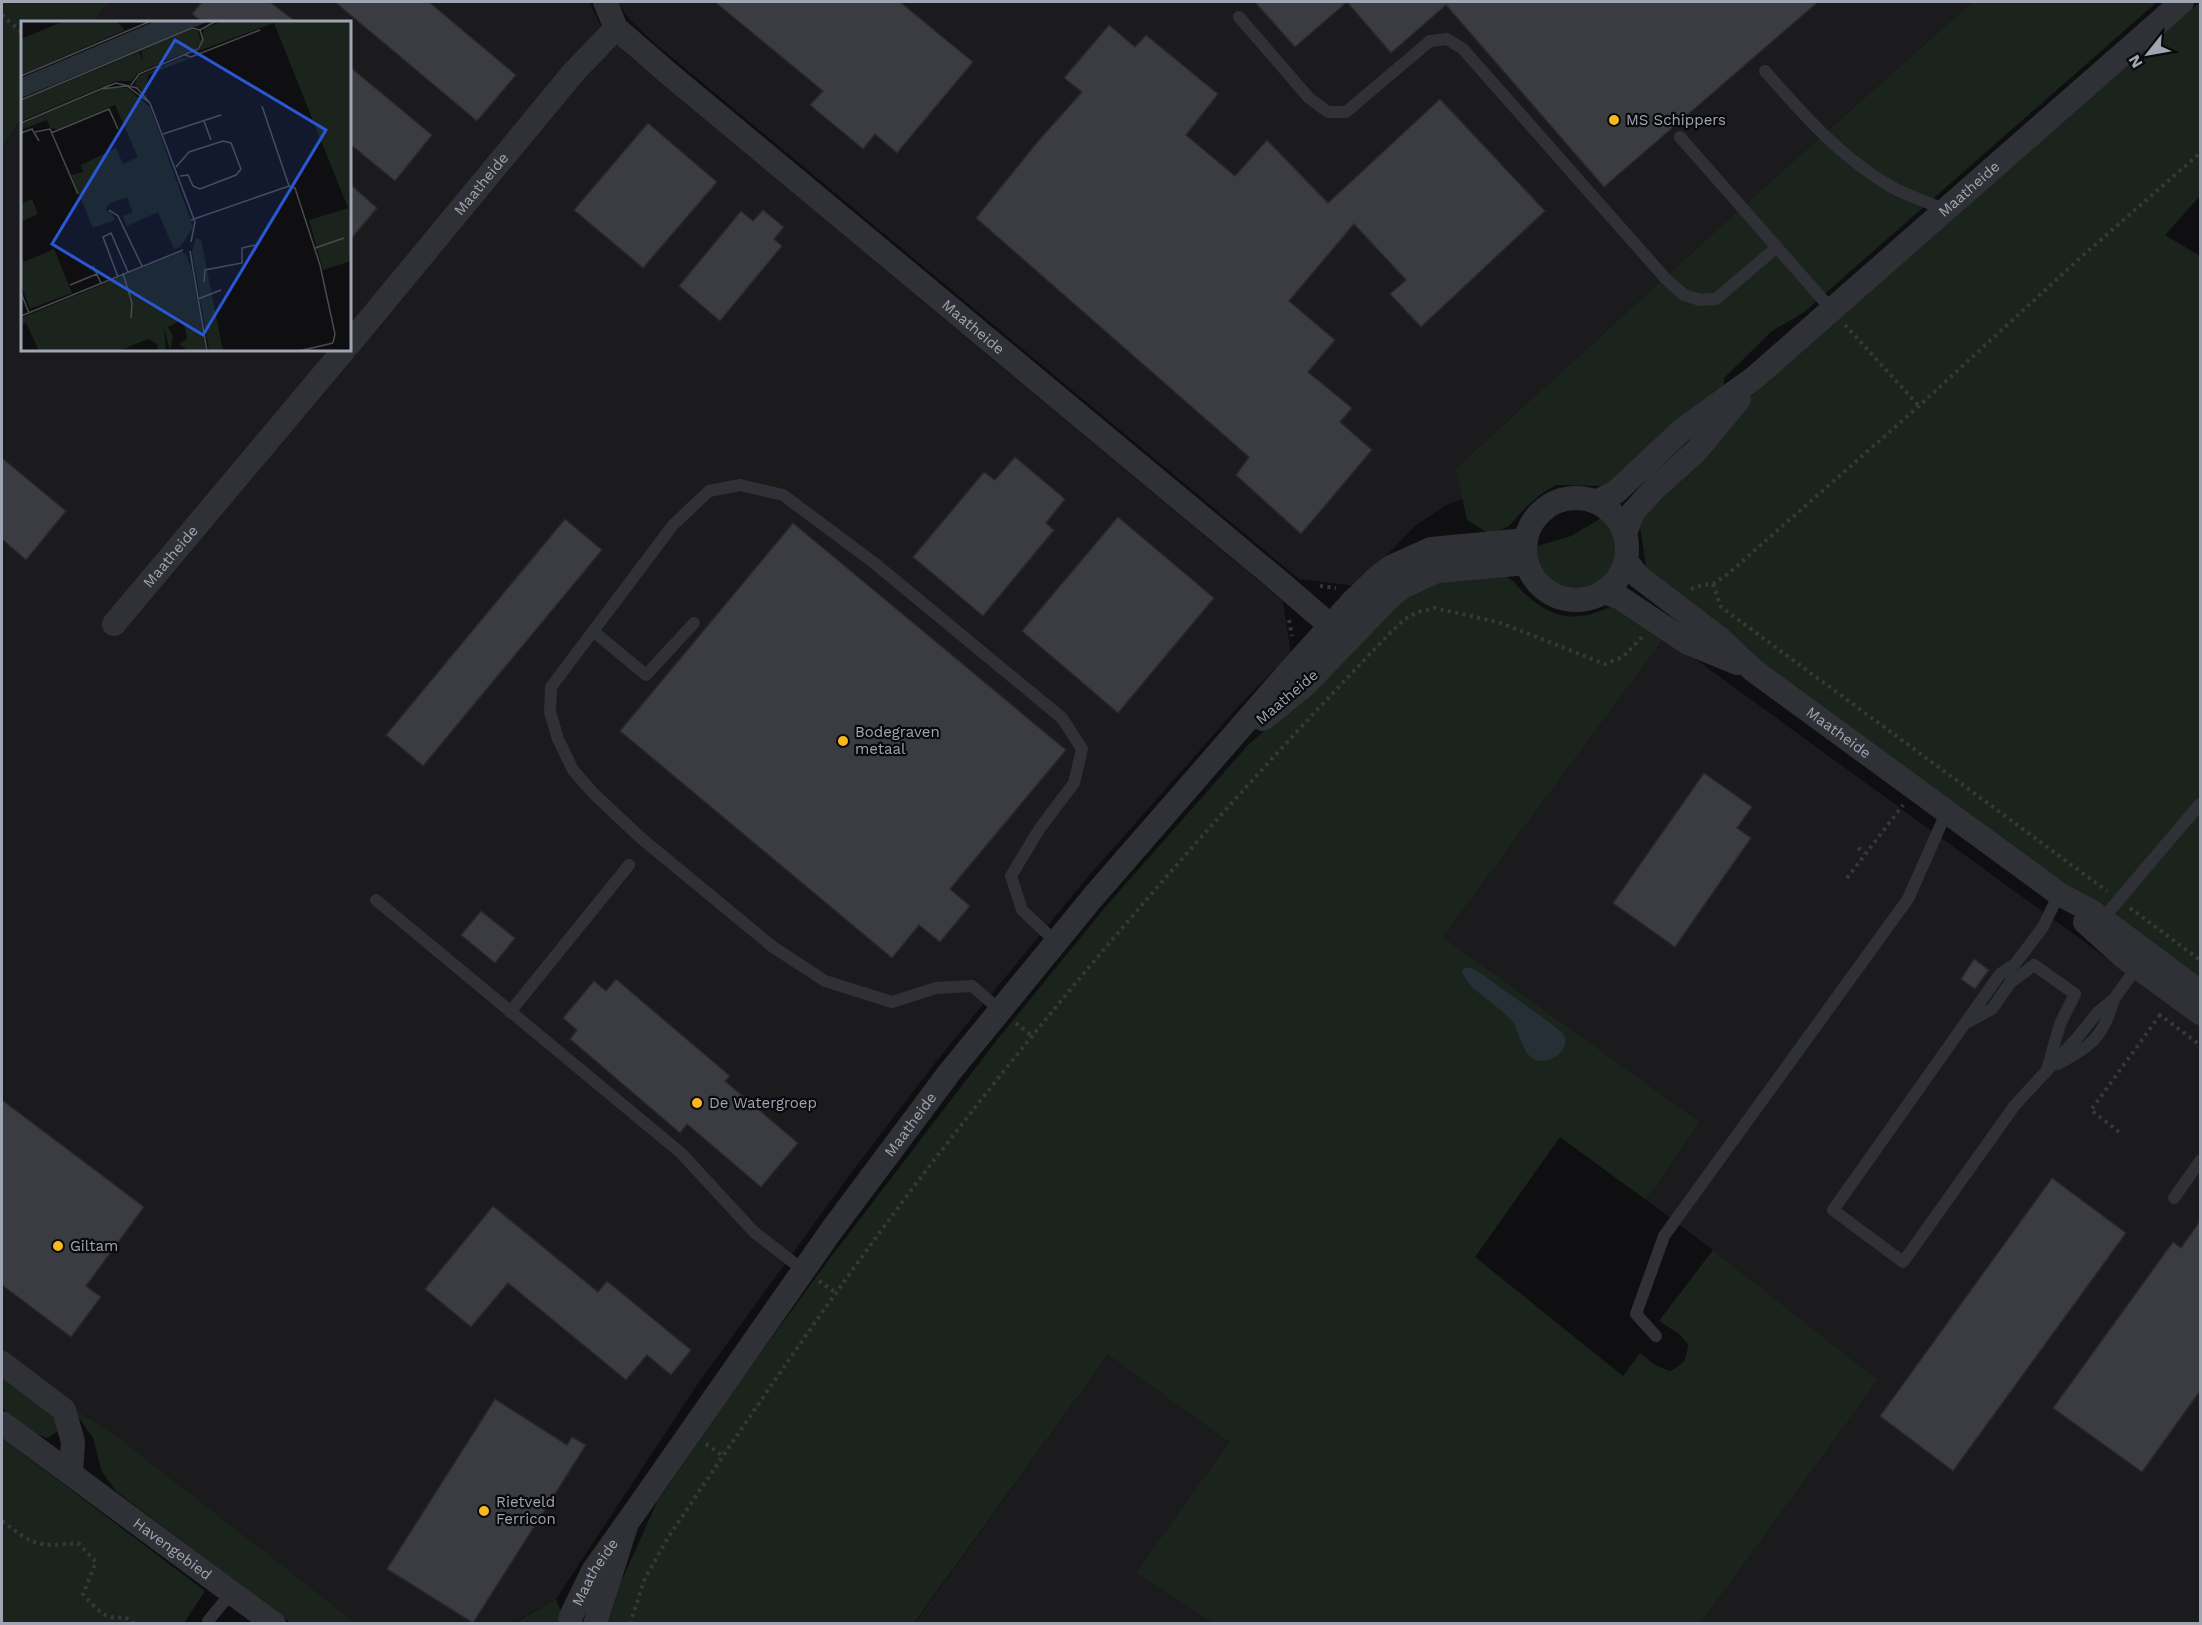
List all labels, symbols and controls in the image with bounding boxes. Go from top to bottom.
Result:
inset map [21,21,351,351]
north arrow [2118,24,2178,84]
text: N [2124,51,2147,71]
place label: MS Schippers [1626,111,1726,129]
marker: MS Schippers [1607,113,1621,127]
street label: Maatheide [450,149,512,219]
street label: Maatheide [1935,157,2003,221]
street label: Maatheide [938,296,1008,358]
street label: Maatheide [139,522,202,591]
street label: Maatheide [1252,666,1322,728]
street label: Maatheide [1803,703,1874,762]
place label: Bodegraven metaal [855,723,940,758]
marker: Bodegraven metaal [836,734,850,748]
street label: Maatheide [881,1089,940,1160]
place label: De Watergroep [709,1094,817,1112]
marker: De Watergroep [690,1096,704,1110]
place label: Giltam [70,1237,118,1255]
marker: Giltam [51,1239,65,1253]
place label: Rietveld Ferricon [496,1493,556,1528]
marker: Rietveld Ferricon [477,1504,491,1518]
street label: Havengebied [130,1514,215,1584]
street label: Maatheide [568,1535,622,1609]

